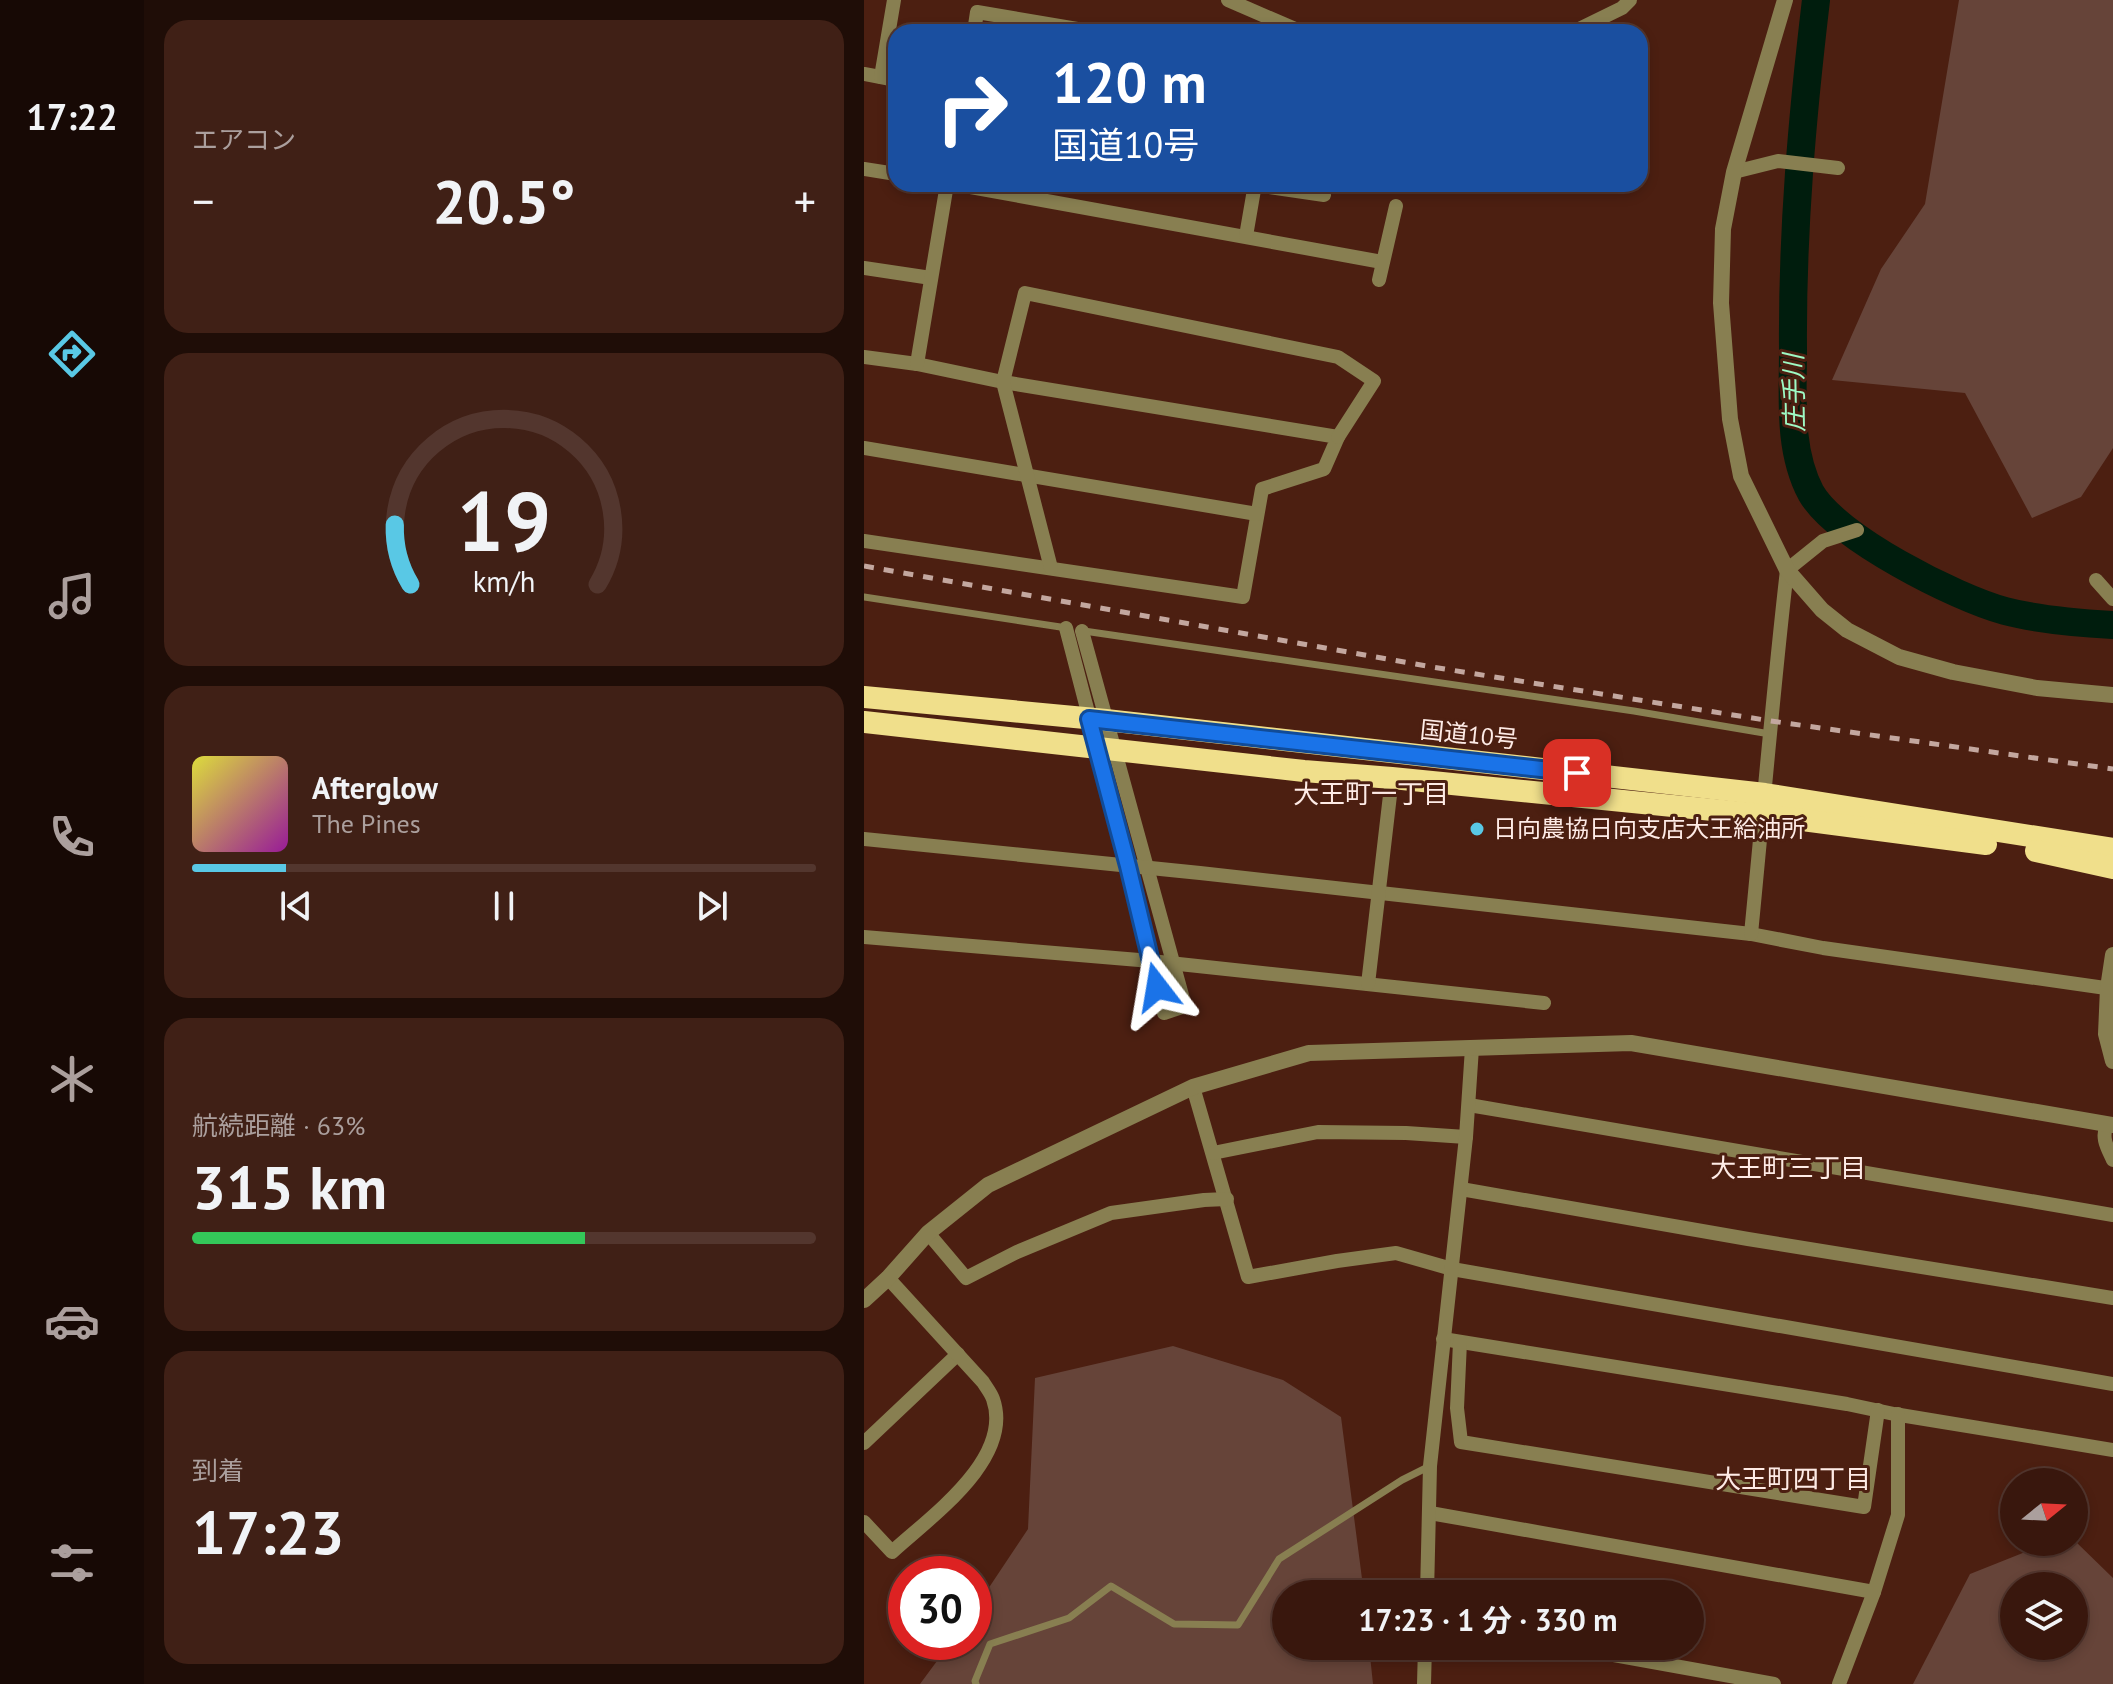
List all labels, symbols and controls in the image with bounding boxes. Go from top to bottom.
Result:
text: 120 m [1052,46,1207,118]
icon: right [920,56,1024,160]
text: 17:22 [26,93,118,140]
text: 国道10号 [1052,121,1199,168]
text: エアコン [192,123,296,156]
text: 20.5° [432,162,576,240]
text: − [192,172,214,229]
text: + [794,172,816,229]
icon: directions [44,326,100,382]
water label: 庄手川 [1776,351,1811,432]
text: 19 [457,466,551,574]
text: km/h [473,563,535,600]
icon: music [44,568,100,624]
street label: 国道10号 [1419,714,1519,755]
pin [1543,739,1611,807]
icon: arrive [1555,751,1599,795]
text: Afterglow [312,768,438,807]
district label: 大王町一丁目 [1293,777,1449,810]
text: The Pines [312,807,421,840]
icon: phone [44,809,100,865]
place label: 日向農協日向支店大王給油所 [1493,813,1805,844]
marker: 日向農協日向支店大王給油所 [1468,820,1486,838]
icon: previous [274,884,318,928]
icon: pause [482,884,526,928]
icon: next [690,884,734,928]
position arrow [1115,945,1199,1029]
icon: climate [44,1051,100,1107]
text: 航続距離 · 63% [192,1109,365,1142]
text: 315 km [192,1148,387,1226]
district label: 大王町三丁目 [1710,1151,1866,1184]
icon: car [44,1293,100,1349]
text: 到着 [192,1454,244,1487]
district label: 大王町四丁目 [1715,1462,1871,1495]
north arrow [2000,1468,2088,1556]
map controls [2000,1468,2088,1660]
text: 17:23 [192,1493,344,1571]
icon: filters [44,1535,100,1591]
speed limit sign: 30 [888,1556,992,1660]
button: layers [2000,1572,2088,1660]
text: 17:23 · 1 分 · 330 m [1358,1600,1618,1639]

